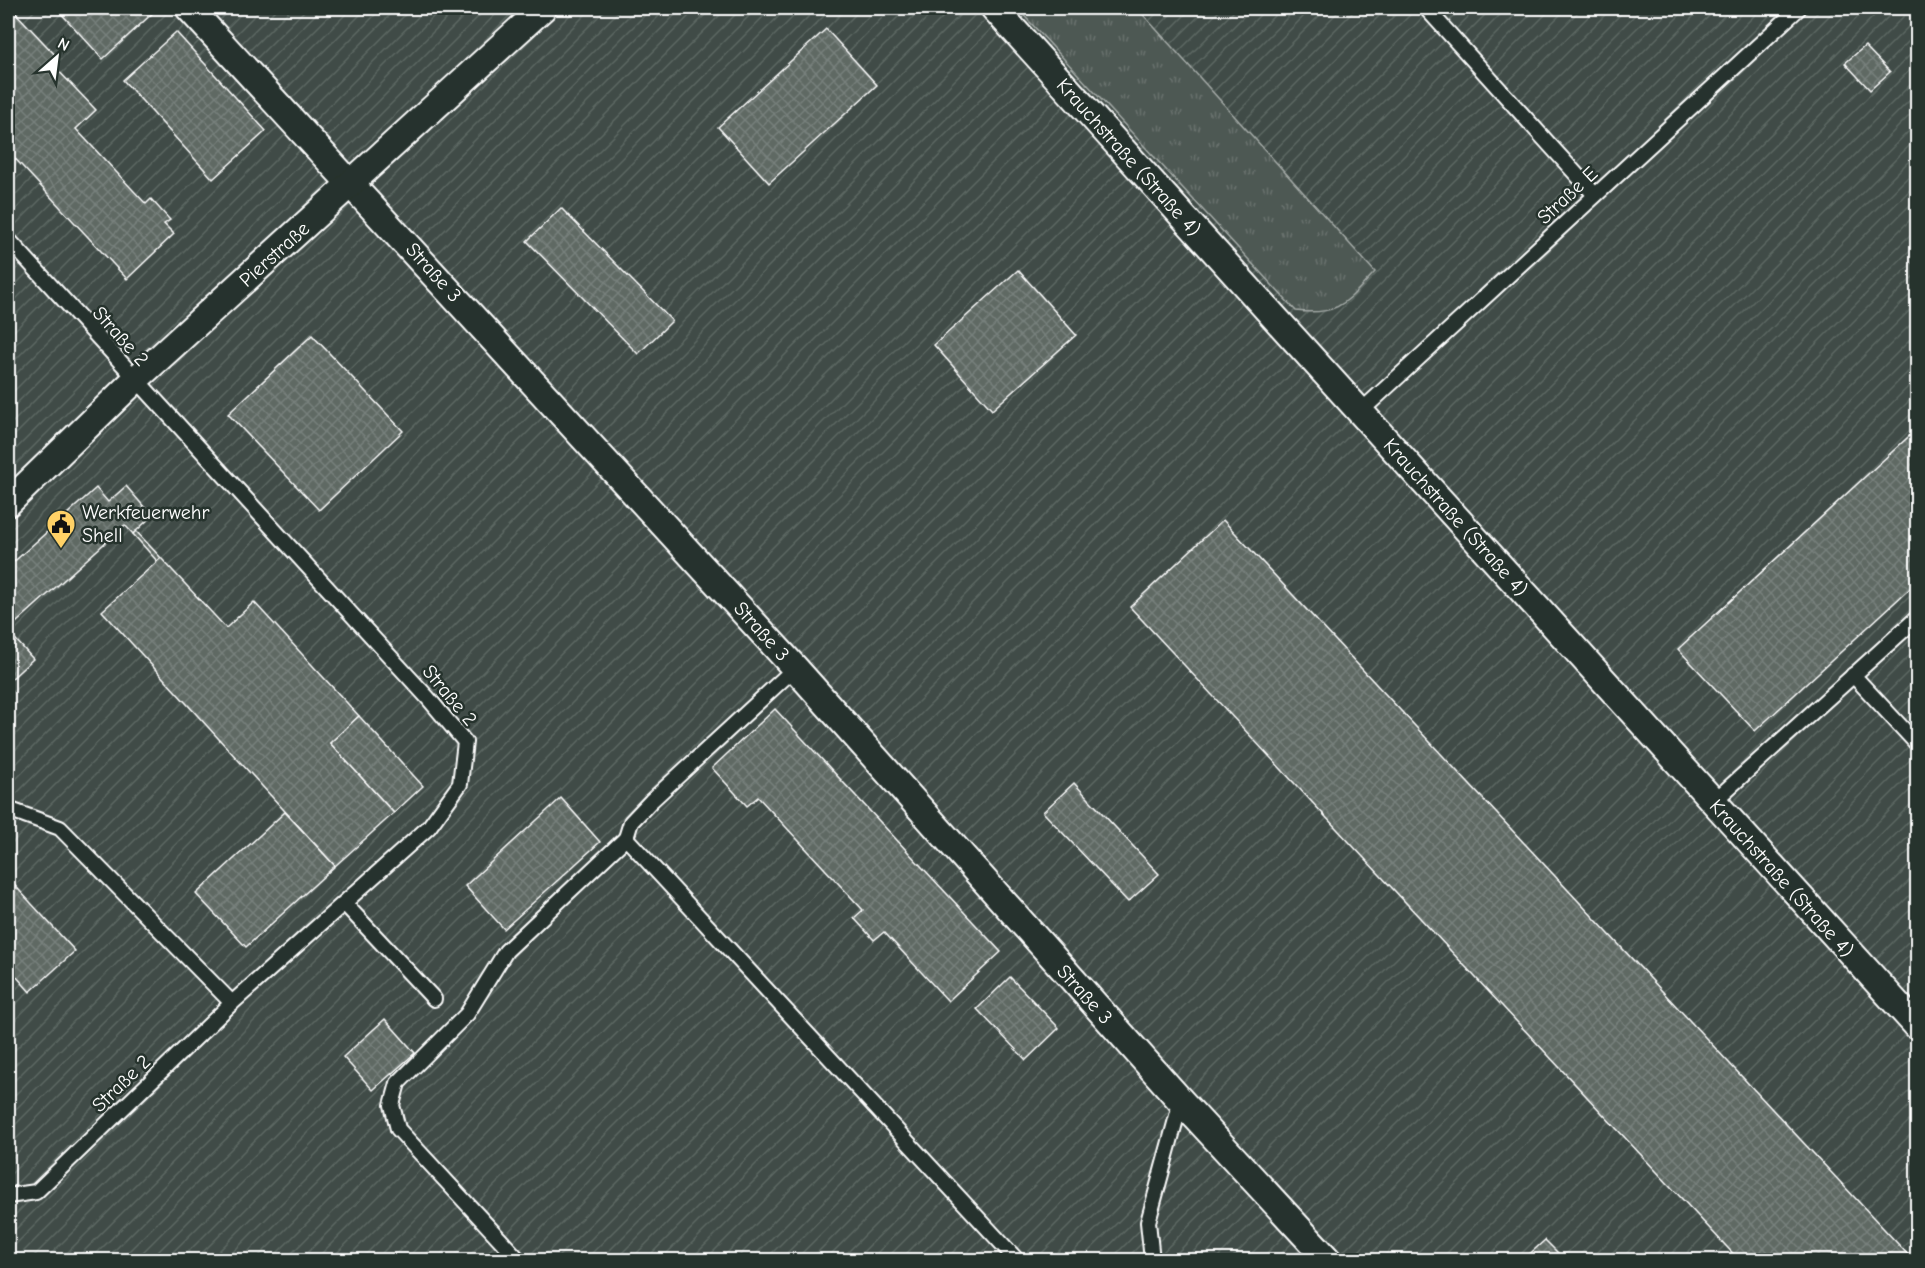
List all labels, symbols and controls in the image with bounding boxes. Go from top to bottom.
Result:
north arrow [27,27,87,87]
text: N [55,34,72,55]
street label: Krauchstraße (Straße 4) [1052,74,1205,241]
street label: Straße E [1532,162,1602,229]
street label: Pierstraße [235,217,314,292]
street label: Straße 3 [401,238,466,307]
street label: Straße 2 [88,302,153,371]
street label: Krauchstraße (Straße 4) [1379,434,1532,601]
place label: Werkfeuerwehr Shell [82,501,209,547]
public building icon: Werkfeuerwehr Shell [45,508,77,550]
street label: Straße 3 [729,597,794,666]
street label: Straße 2 [418,660,482,730]
street label: Krauchstraße (Straße 4) [1705,795,1858,962]
street label: Straße 3 [1052,960,1117,1029]
street label: Straße 2 [87,1050,155,1117]

